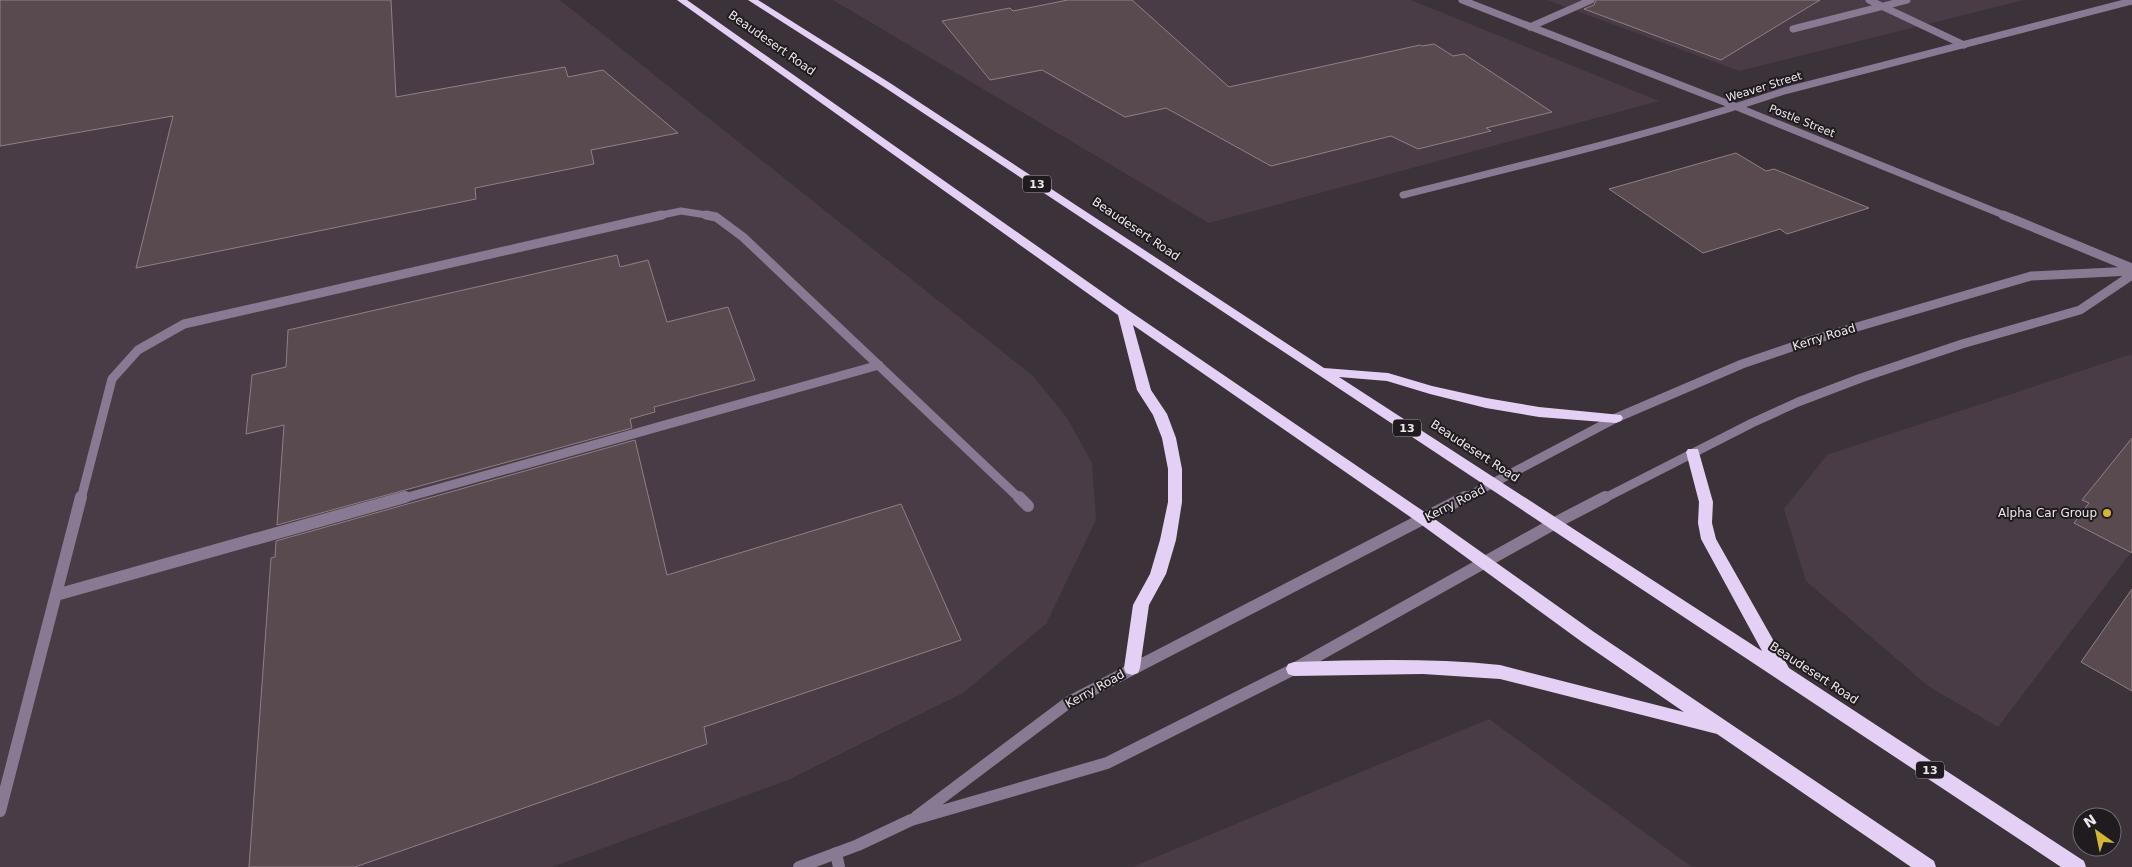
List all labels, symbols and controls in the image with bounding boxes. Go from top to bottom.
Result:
street label: Beaudesert Road [726,8,818,78]
street label: Weaver Street [1725,69,1804,105]
street label: Postle Street [1767,102,1837,140]
road number: 13 [1023,175,1051,192]
street label: Beaudesert Road [1089,194,1183,264]
street label: Kerry Road [1791,321,1857,353]
street label: Beaudesert Road [1428,417,1522,485]
road number: 13 [1393,419,1421,436]
street label: Kerry Road [1423,482,1487,524]
place label: Alpha Car Group [1998,506,2097,520]
marker: Alpha Car Group [2101,507,2113,519]
street label: Beaudesert Road [1767,639,1861,707]
street label: Kerry Road [1063,667,1127,711]
road number: 13 [1916,762,1944,778]
north arrow [2072,807,2122,857]
text: N [2081,811,2099,831]

